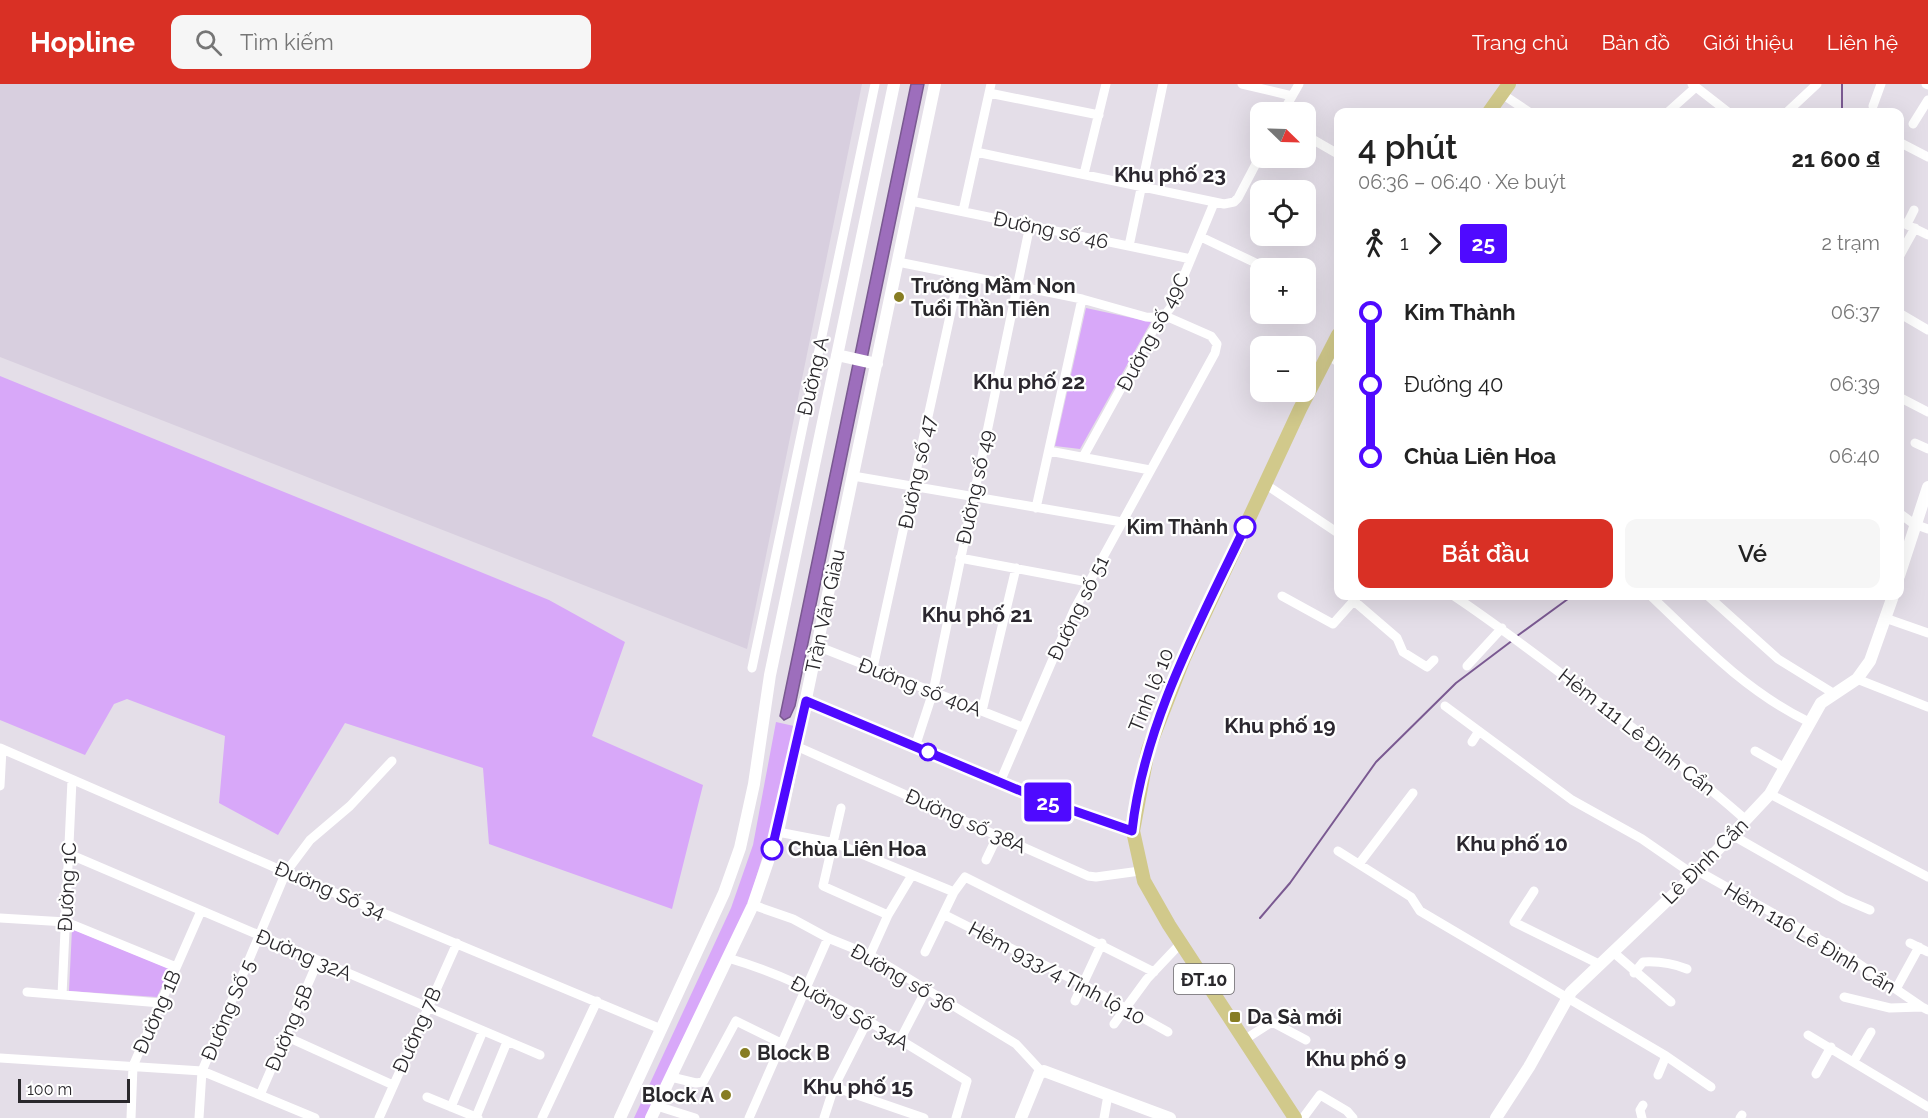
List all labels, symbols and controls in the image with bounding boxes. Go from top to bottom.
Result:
search box [171,15,591,69]
text: Hopline [30,26,135,59]
icon: search [192,26,225,59]
text: Tìm kiếm [240,29,334,55]
text: Trang chủ [1472,30,1568,55]
text: Bản đồ [1601,30,1670,55]
text: Giới thiệu [1703,30,1794,55]
text: Liên hệ [1827,30,1898,55]
north arrow [1250,102,1316,168]
map controls [1250,102,1316,402]
text: 4 phút [1358,128,1457,167]
text: 21 600 ₫ [1792,146,1880,172]
district label: Khu phố 23 [1114,162,1226,187]
text: 06:36 – 06:40 · Xe buýt [1358,170,1566,194]
button: locate [1250,180,1316,246]
street label: Đường số 46 [991,206,1111,254]
icon: walk [1358,227,1391,260]
icon: forward [1418,227,1451,260]
text: 1 [1400,231,1409,255]
text: 25 [1472,231,1495,256]
text: 2 trạm [1821,231,1880,255]
button: + [1250,258,1316,324]
street label: Đường số 49C [1112,269,1194,395]
place label: Trường Mầm Non Tuổi Thần Tiên [911,274,1076,321]
marker: Trường Mầm Non Tuổi Thần Tiên [892,290,906,304]
text: Kim Thành [1404,299,1516,325]
text: 06:37 [1831,300,1880,324]
street label: Đường A [792,334,834,418]
button: − [1250,336,1316,402]
district label: Khu phố 22 [973,369,1085,394]
text: Đường 40 [1404,371,1504,397]
text: 06:39 [1830,372,1880,396]
street label: Đường số 47 [893,413,941,531]
street label: Đường số 49 [951,427,999,547]
text: Chùa Liên Hoa [1404,443,1556,469]
text: 06:40 [1829,444,1880,468]
place label: Kim Thành [1127,515,1228,539]
marker: Kim Thành [1234,516,1256,538]
button: Bắt đầu [1358,519,1613,588]
button: Vé [1625,519,1880,588]
street label: Trần Văn Giàu [800,547,850,675]
street label: Đường số 51 [1042,551,1114,664]
district label: Khu phố 21 [922,602,1032,627]
street label: Tỉnh lộ 10 [1123,645,1179,735]
street label: Đường số 40A [855,652,986,722]
street label: Hẻm 111 Lê Đình Cẩn [1554,663,1720,801]
district label: Khu phố 19 [1224,713,1336,738]
unlabelled marker [919,743,937,761]
line badge: 25 [1021,782,1075,822]
street label: Đường số 38A [902,784,1031,859]
text: 25 [1036,790,1060,815]
street label: Lê Đình Cẩn [1657,813,1753,909]
district label: Khu phố 10 [1456,831,1568,856]
place label: Chùa Liên Hoa [788,837,926,861]
marker: Chùa Liên Hoa [761,838,783,860]
street label: Đường 1C [53,841,81,932]
street label: Đường Số 34 [271,856,389,924]
street label: Hẻm 116 Lê Đình Cẩn [1720,877,1900,999]
street label: Hẻm 933/4 Tỉnh lộ 10 [964,916,1150,1030]
street label: Đường 32A [252,924,356,986]
street label: Đường số 36 [846,938,960,1018]
street label: Đường Số 5 [196,956,260,1064]
road number: ĐT.10 [1174,964,1234,994]
street label: Đường 1B [128,966,186,1058]
street label: Đường Số 34A [787,971,914,1056]
street label: Đường 5B [260,981,318,1075]
street label: Đường 7B [387,983,447,1077]
place label: Da Sà mới [1247,1005,1342,1029]
marker: Da Sà mới [1228,1010,1242,1024]
place label: Block B [757,1041,830,1065]
marker: Block B [738,1046,752,1060]
district label: Khu phố 9 [1306,1046,1406,1071]
district label: Khu phố 15 [803,1074,913,1099]
scale bar [18,1076,130,1104]
text: 100 m [27,1080,72,1099]
place label: Block A [642,1083,715,1107]
marker: Block A [719,1088,733,1102]

